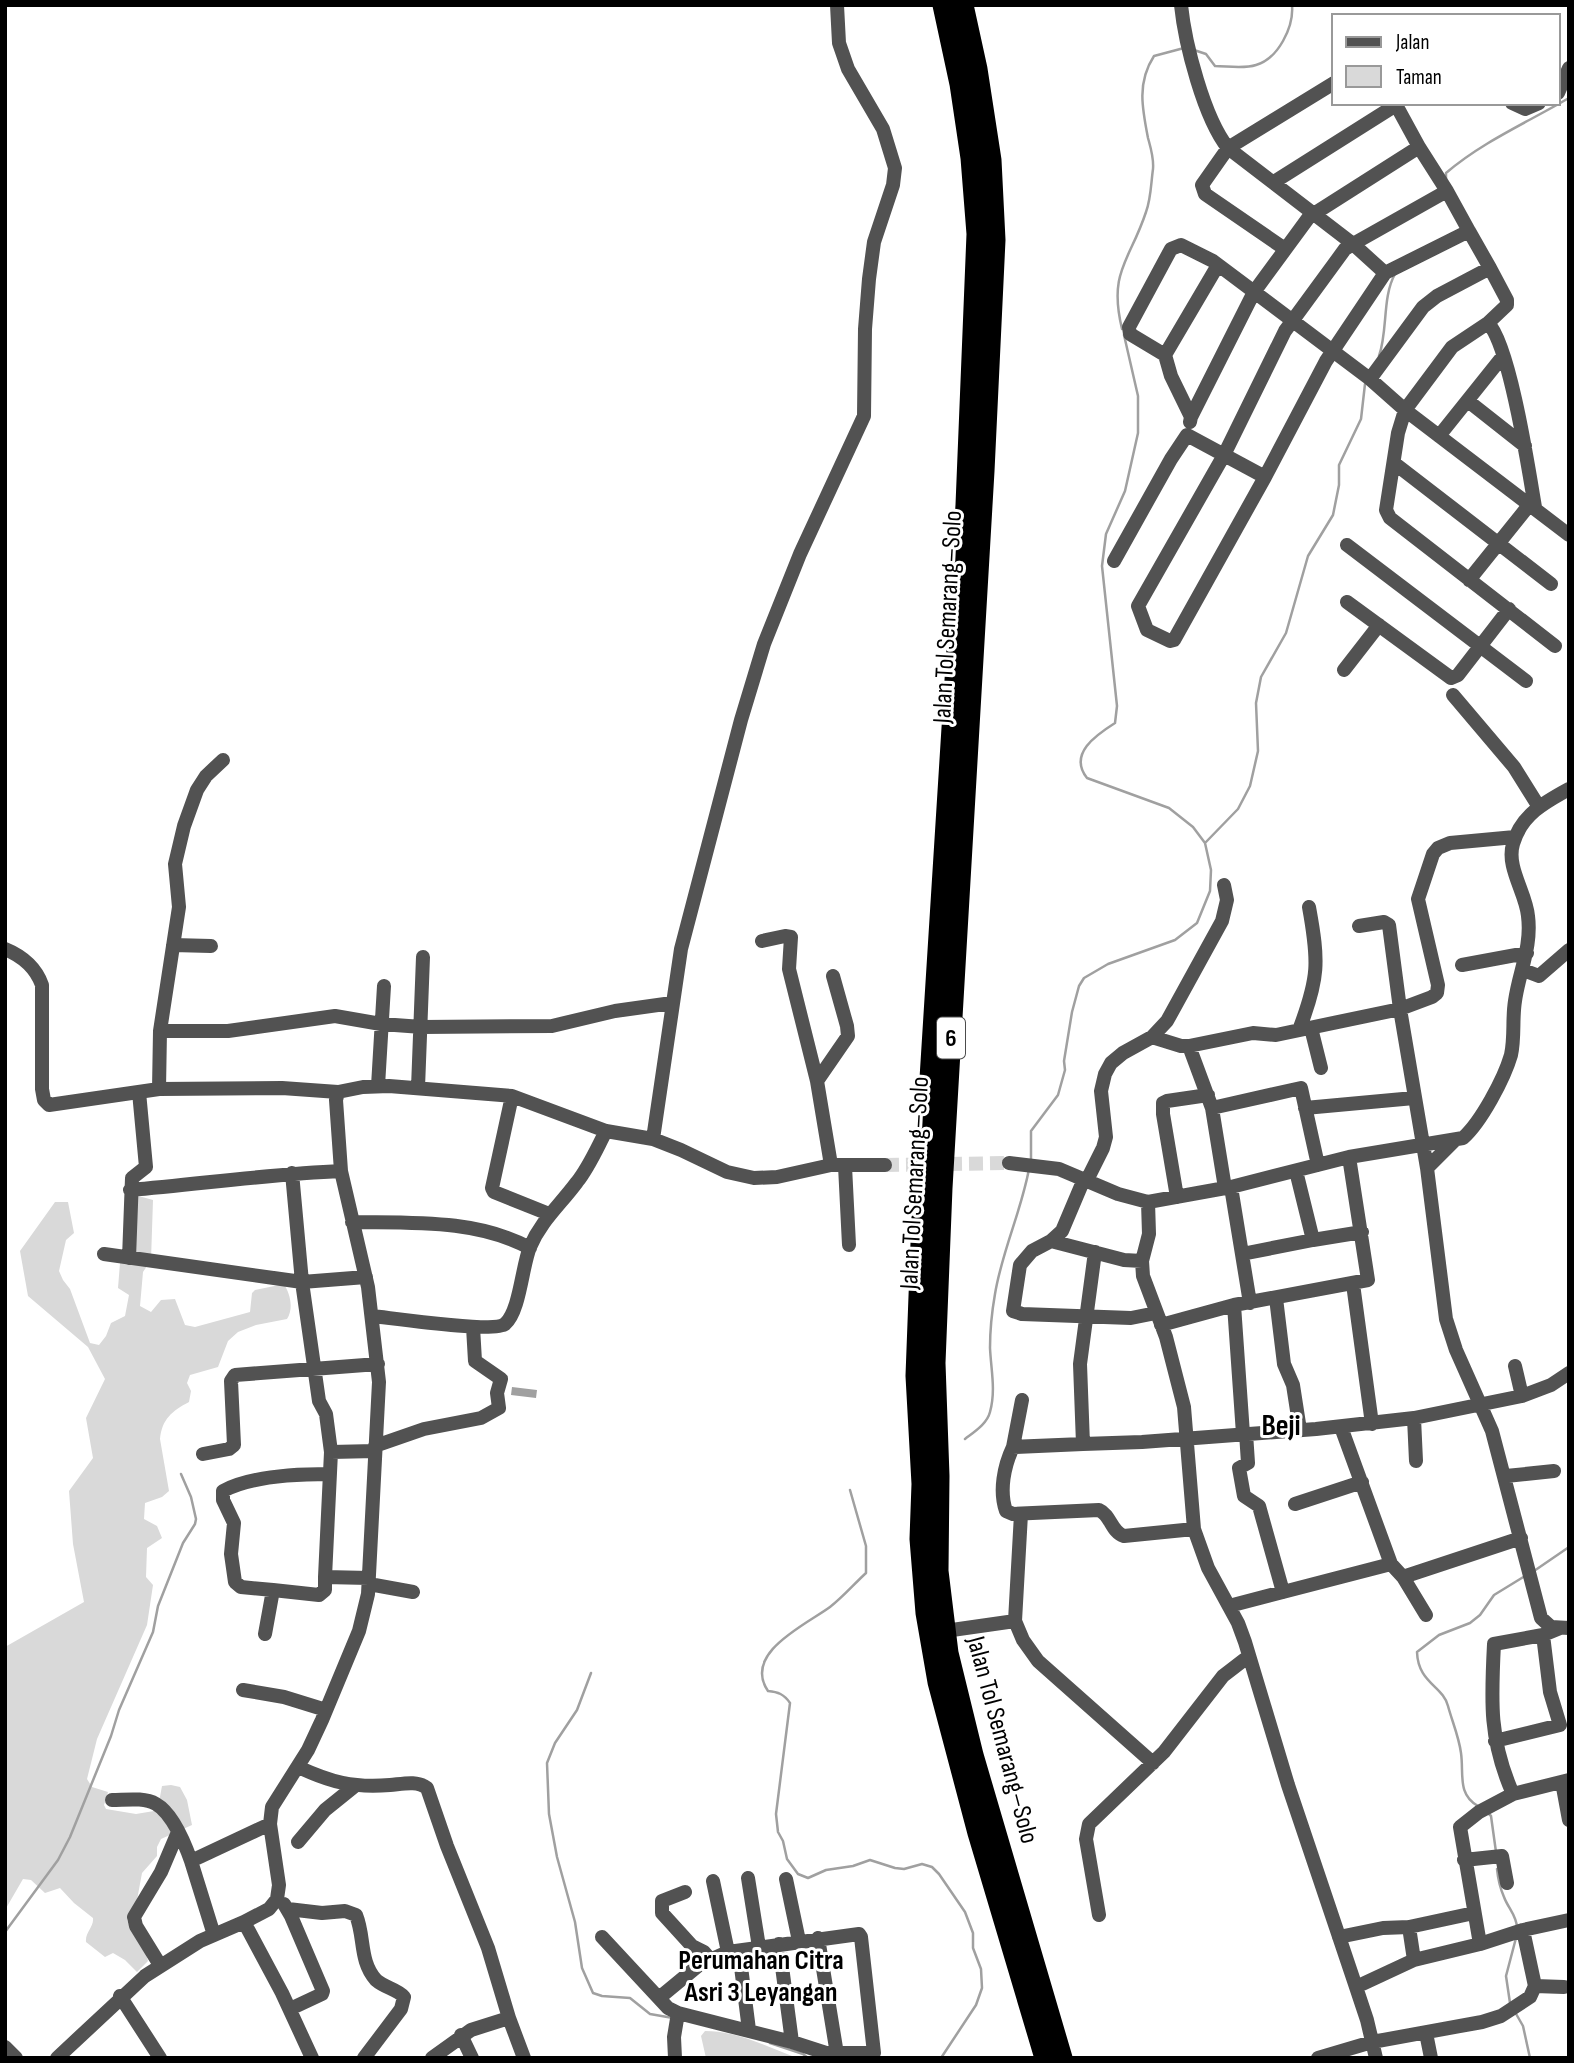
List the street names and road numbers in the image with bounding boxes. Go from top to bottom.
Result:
street label: Jalan Tol Semarang–Solo [927,510,969,725]
road number: 6 [937,1018,965,1058]
street label: Jalan Tol Semarang–Solo [894,1076,936,1291]
street label: Jalan Tol Semarang–Solo [959,1632,1045,1847]

